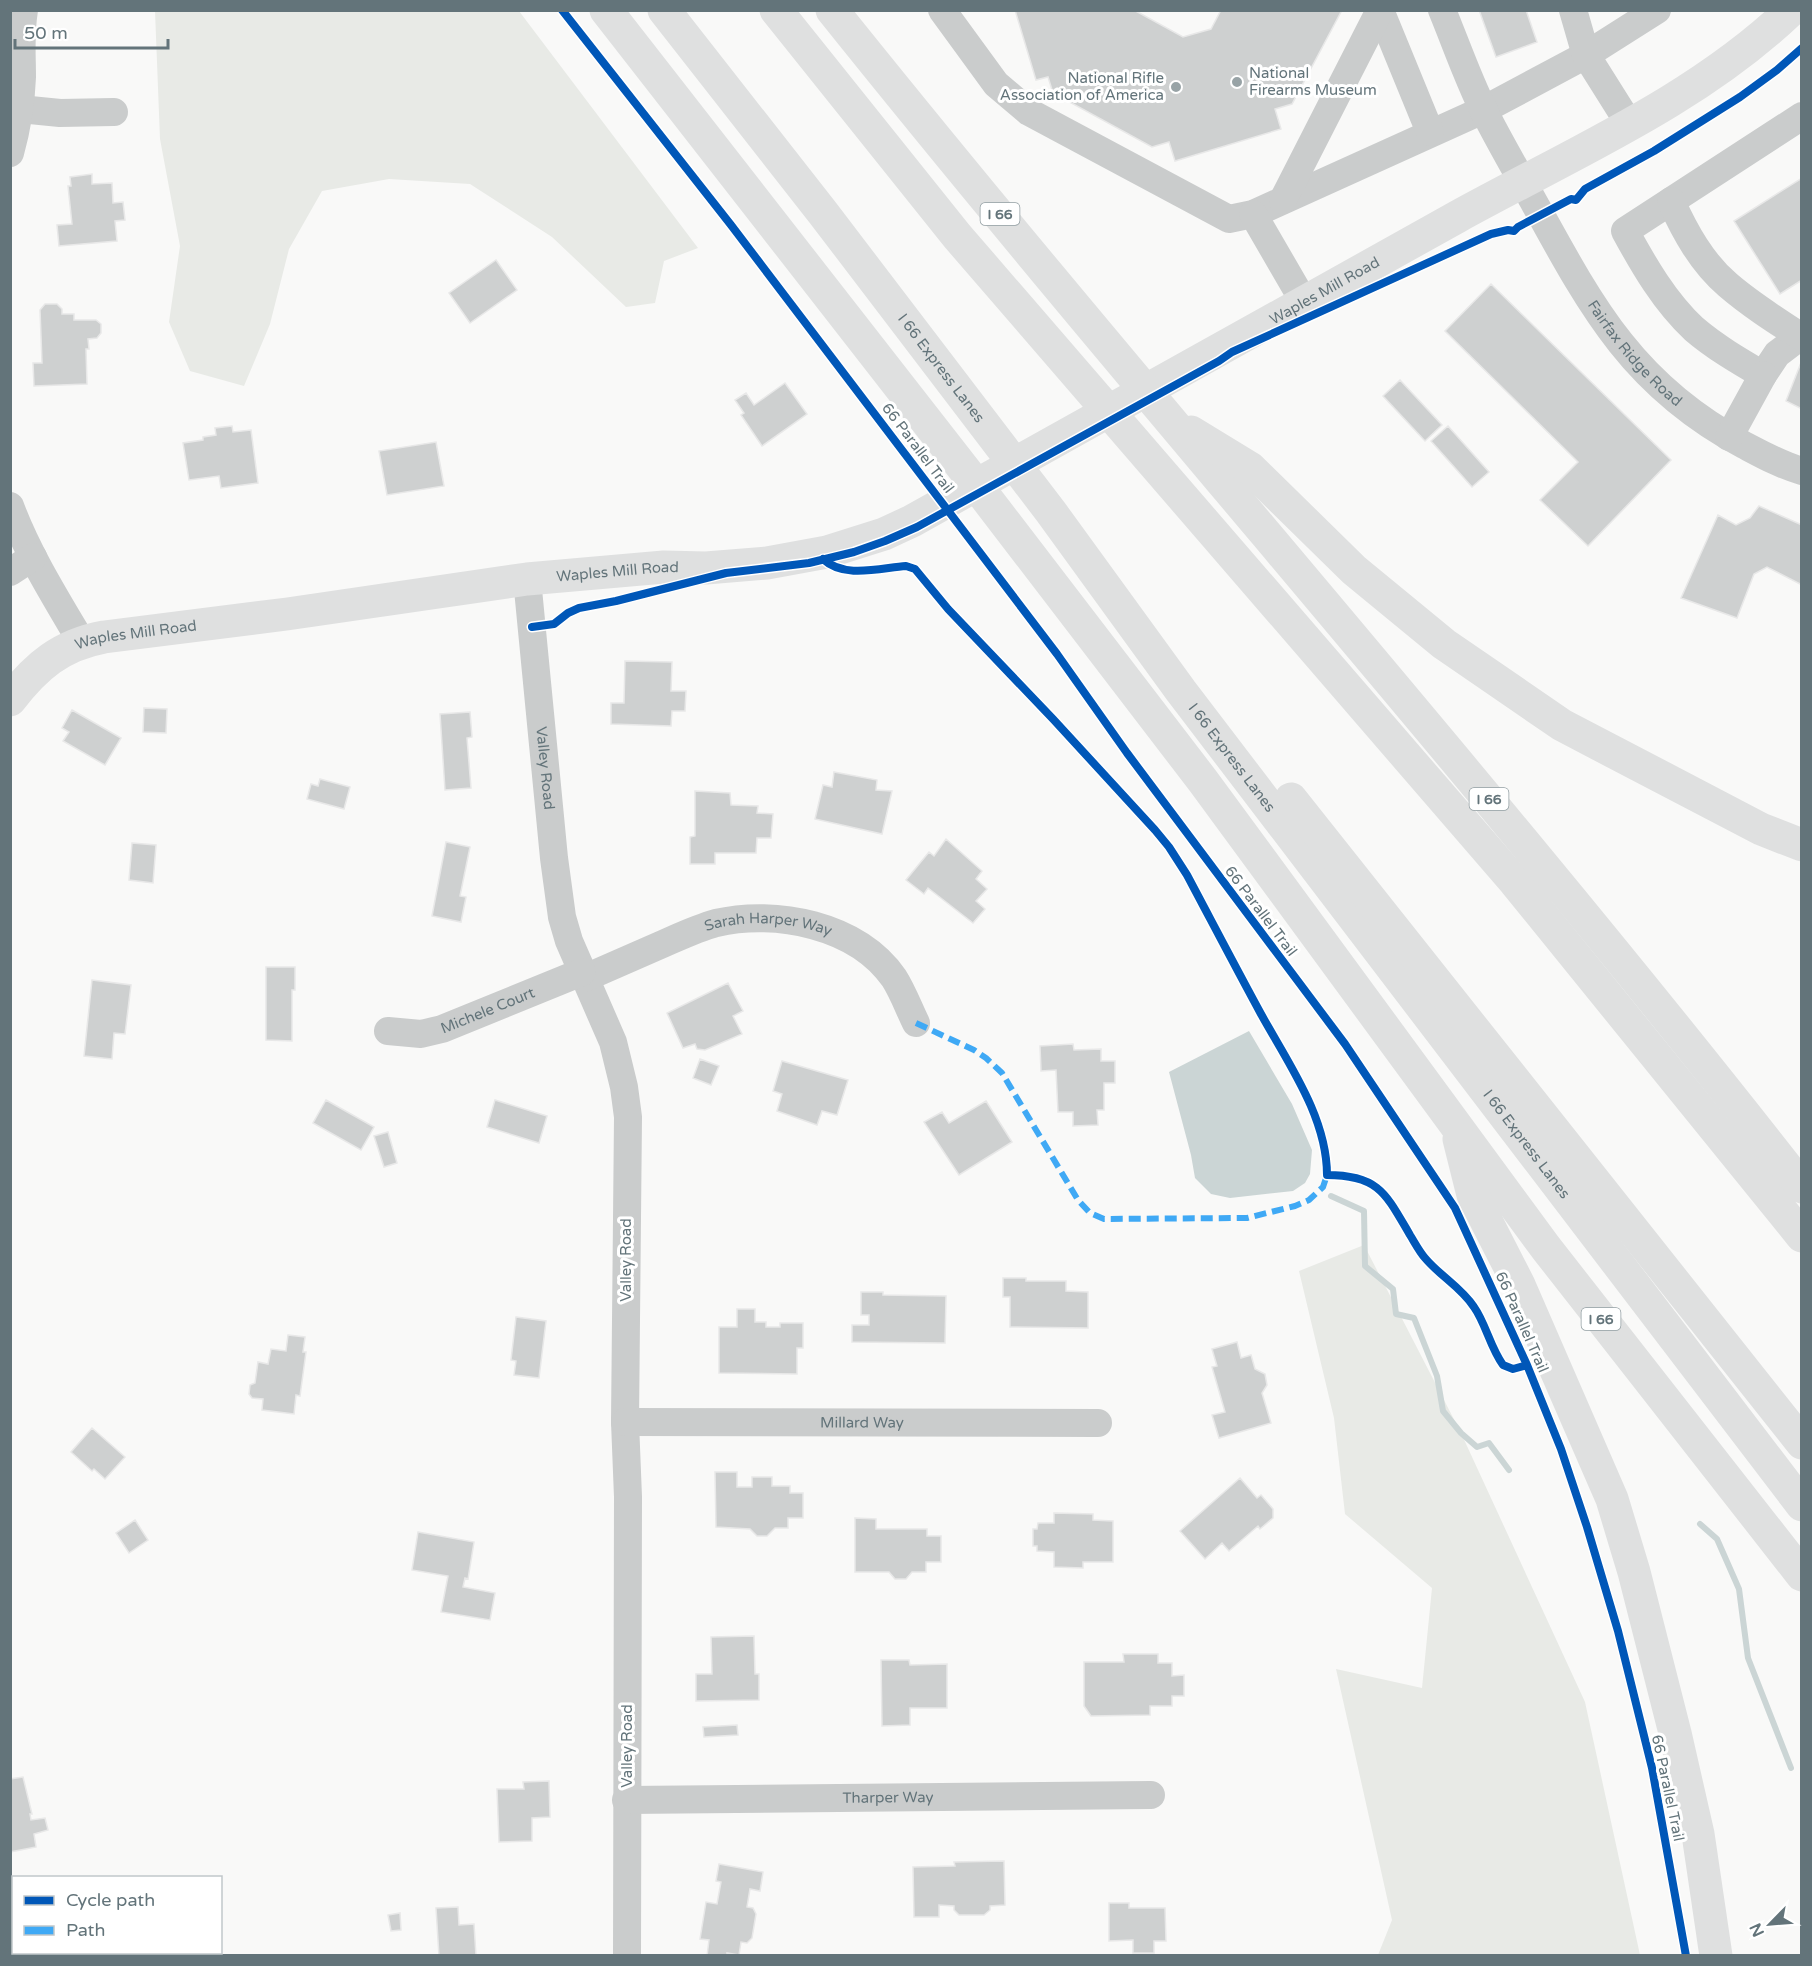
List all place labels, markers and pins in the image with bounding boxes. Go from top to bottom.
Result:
place label: National Firearms Museum [1249,64,1377,99]
place label: National Rifle Association of America [1000,69,1164,104]
marker: National Firearms Museum [1230,75,1244,89]
marker: National Rifle Association of America [1169,80,1183,94]

